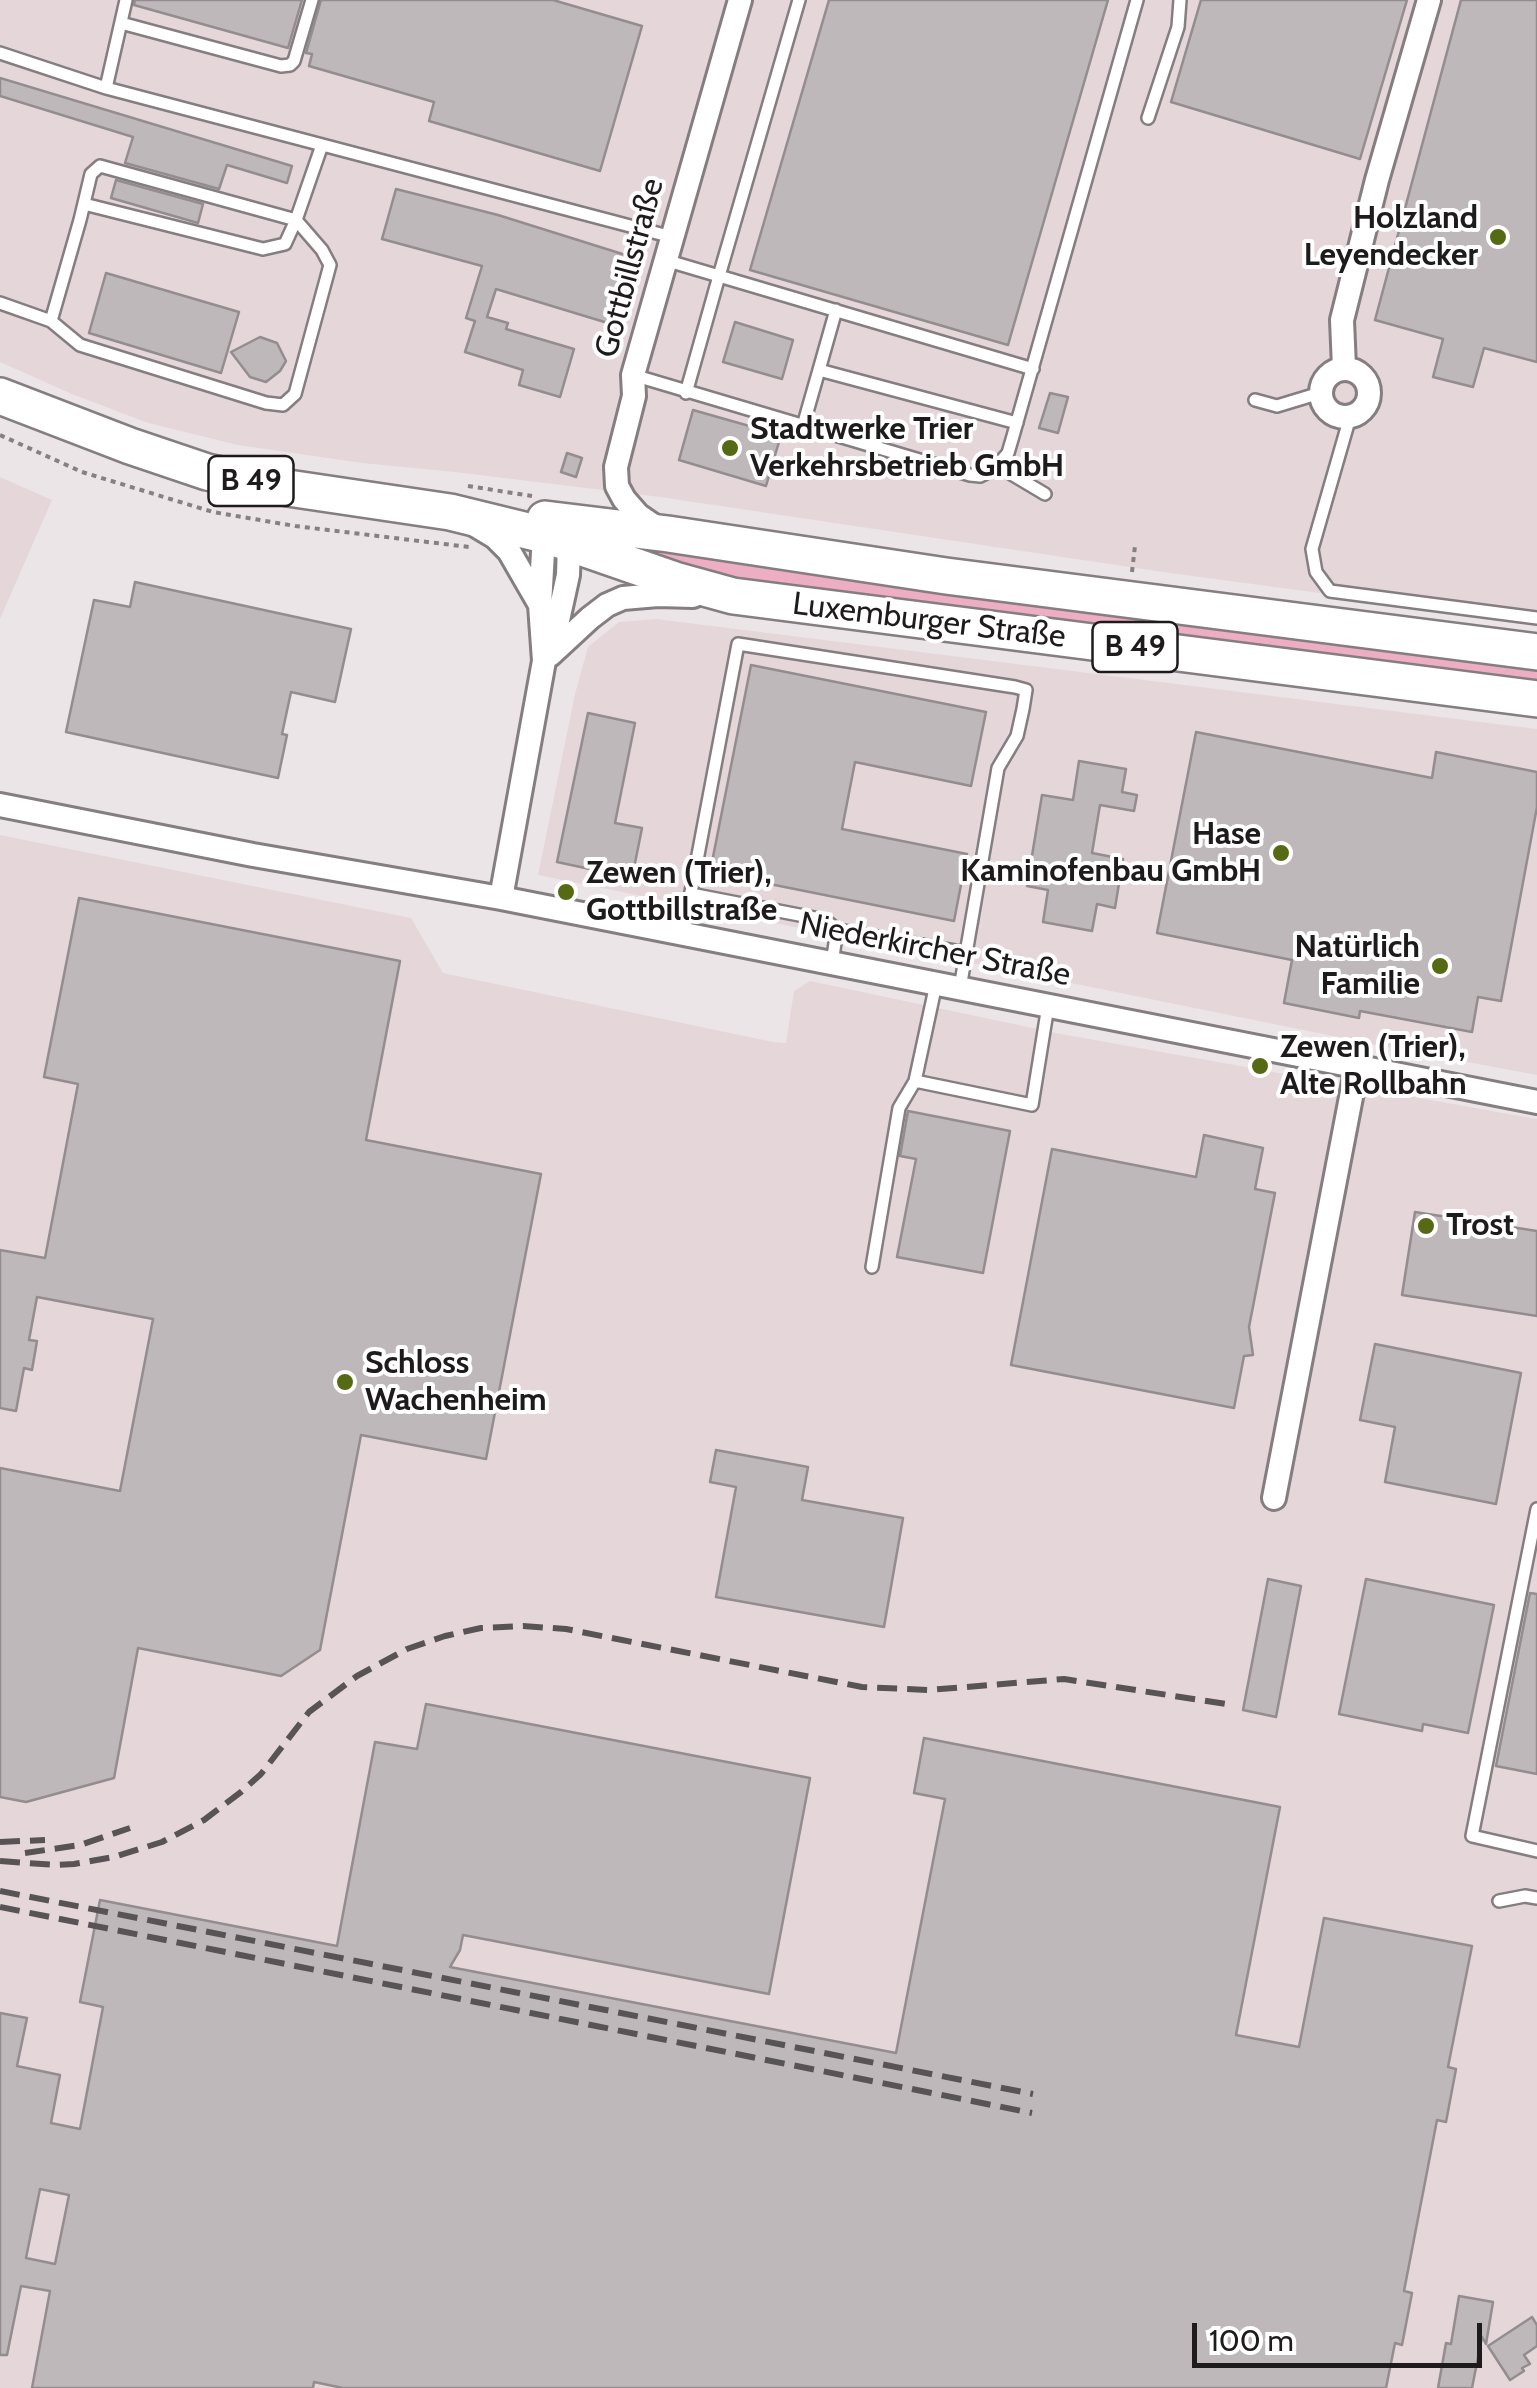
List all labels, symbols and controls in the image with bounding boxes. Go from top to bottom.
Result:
street label: Gottbillstraße [588,174,672,362]
place label: Holzland Leyendecker [1304,200,1478,275]
marker: Holzland Leyendecker [1487,226,1509,248]
place label: Stadtwerke Trier Verkehrsbetrieb GmbH [750,411,1064,486]
marker: Stadtwerke Trier Verkehrsbetrieb GmbH [719,437,741,459]
road number: B 49 [208,456,294,506]
street label: Luxemburger Straße [790,585,1068,657]
road number: B 49 [1092,622,1178,672]
place label: Hase Kaminofenbau GmbH [960,816,1261,891]
marker: Hase Kaminofenbau GmbH [1270,842,1292,864]
place label: Zewen (Trier), Gottbillstraße [586,855,777,930]
marker: Zewen (Trier), Gottbillstraße [555,881,577,903]
street label: Niederkircher Straße [796,905,1074,995]
place label: Natürlich Familie [1294,929,1420,1004]
marker: Natürlich Familie [1429,955,1451,977]
place label: Zewen (Trier), Alte Rollbahn [1280,1029,1467,1104]
marker: Zewen (Trier), Alte Rollbahn [1249,1055,1271,1077]
place label: Trost [1446,1207,1514,1245]
marker: Trost [1415,1215,1437,1237]
place label: Schloss Wachenheim [365,1345,547,1420]
marker: Schloss Wachenheim [334,1371,356,1393]
scale bar [1197,2303,1487,2365]
text: 100 m [1209,2322,1294,2359]

